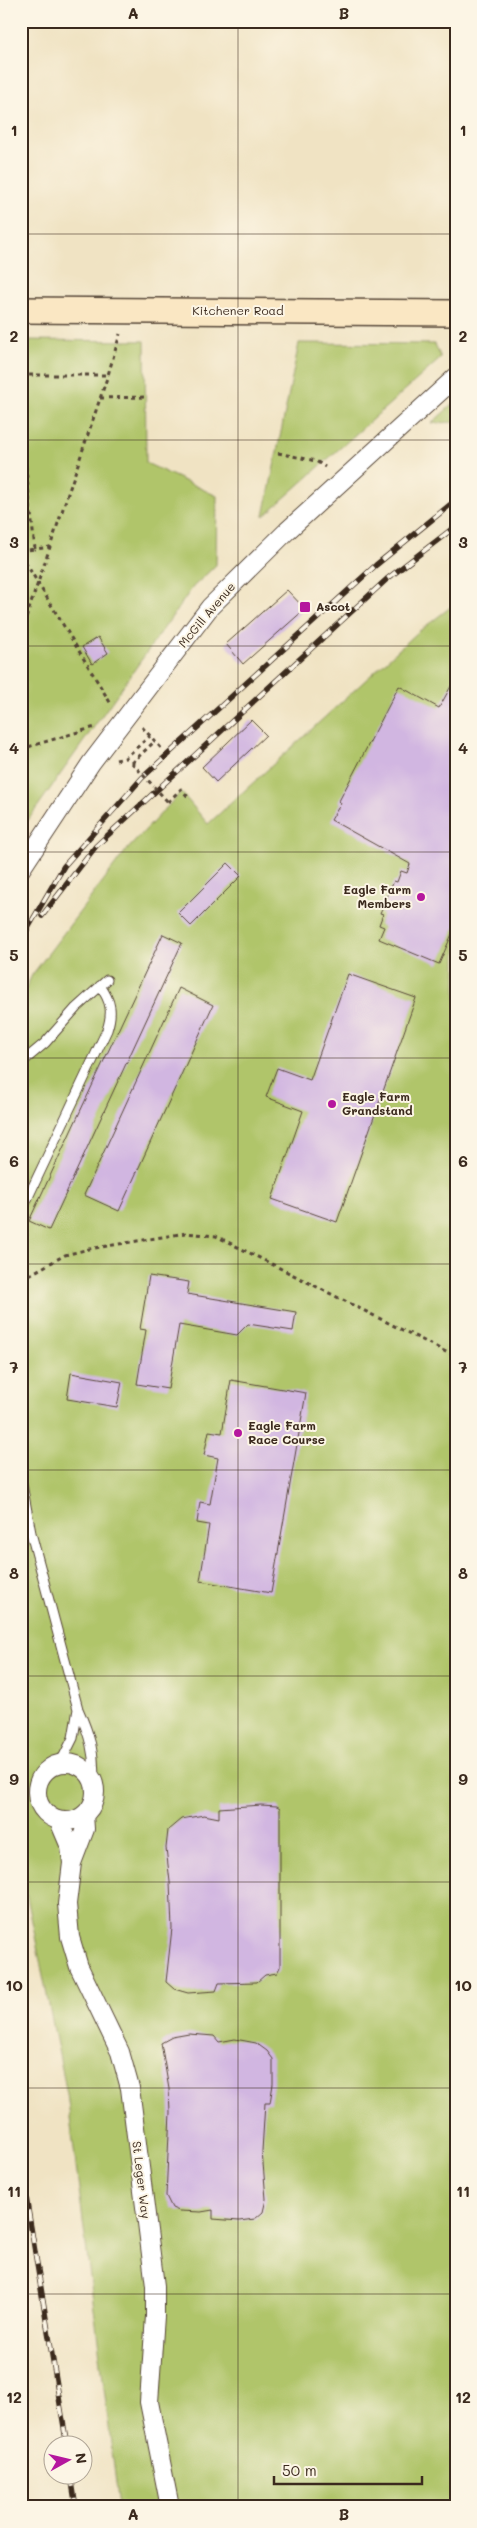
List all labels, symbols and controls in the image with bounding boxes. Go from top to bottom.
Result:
text: A [127,2,139,23]
text: B [339,2,349,23]
text: 1 [10,119,18,140]
text: 1 [459,119,467,140]
street label: Kitchener Road [192,302,284,318]
text: 2 [10,325,19,346]
text: 2 [459,325,468,346]
text: 3 [9,531,19,552]
text: 3 [458,531,468,552]
street label: McGill Avenue [174,578,238,650]
place label: Ascot [316,598,350,614]
marker: Ascot [298,600,312,614]
text: 4 [9,737,19,758]
text: 4 [458,737,468,758]
place label: Eagle Farm Members [343,881,411,911]
marker: Eagle Farm Members [415,891,427,903]
text: 5 [9,944,19,965]
text: 5 [458,944,468,965]
place label: Eagle Farm Grandstand [342,1088,413,1118]
marker: Eagle Farm Grandstand [326,1098,338,1110]
text: 6 [9,1150,19,1171]
text: 6 [458,1150,468,1171]
text: 7 [10,1356,19,1377]
text: 7 [459,1356,468,1377]
place label: Eagle Farm Race Course [248,1417,325,1447]
marker: Eagle Farm Race Course [232,1427,244,1439]
text: 8 [9,1562,19,1583]
text: 8 [458,1562,468,1583]
text: 9 [9,1768,19,1789]
text: 9 [458,1768,468,1789]
text: 10 [5,1974,23,1995]
text: 10 [454,1974,472,1995]
street label: St Leger Way [129,2140,155,2220]
text: 11 [7,2180,21,2201]
text: 11 [456,2180,470,2201]
text: 12 [6,2386,22,2407]
text: 12 [455,2386,471,2407]
north arrow [42,2436,92,2486]
text: N [71,2452,92,2465]
scale bar [274,2453,422,2485]
text: 50 m [282,2460,317,2480]
text: A [127,2503,139,2524]
text: B [339,2503,349,2524]

